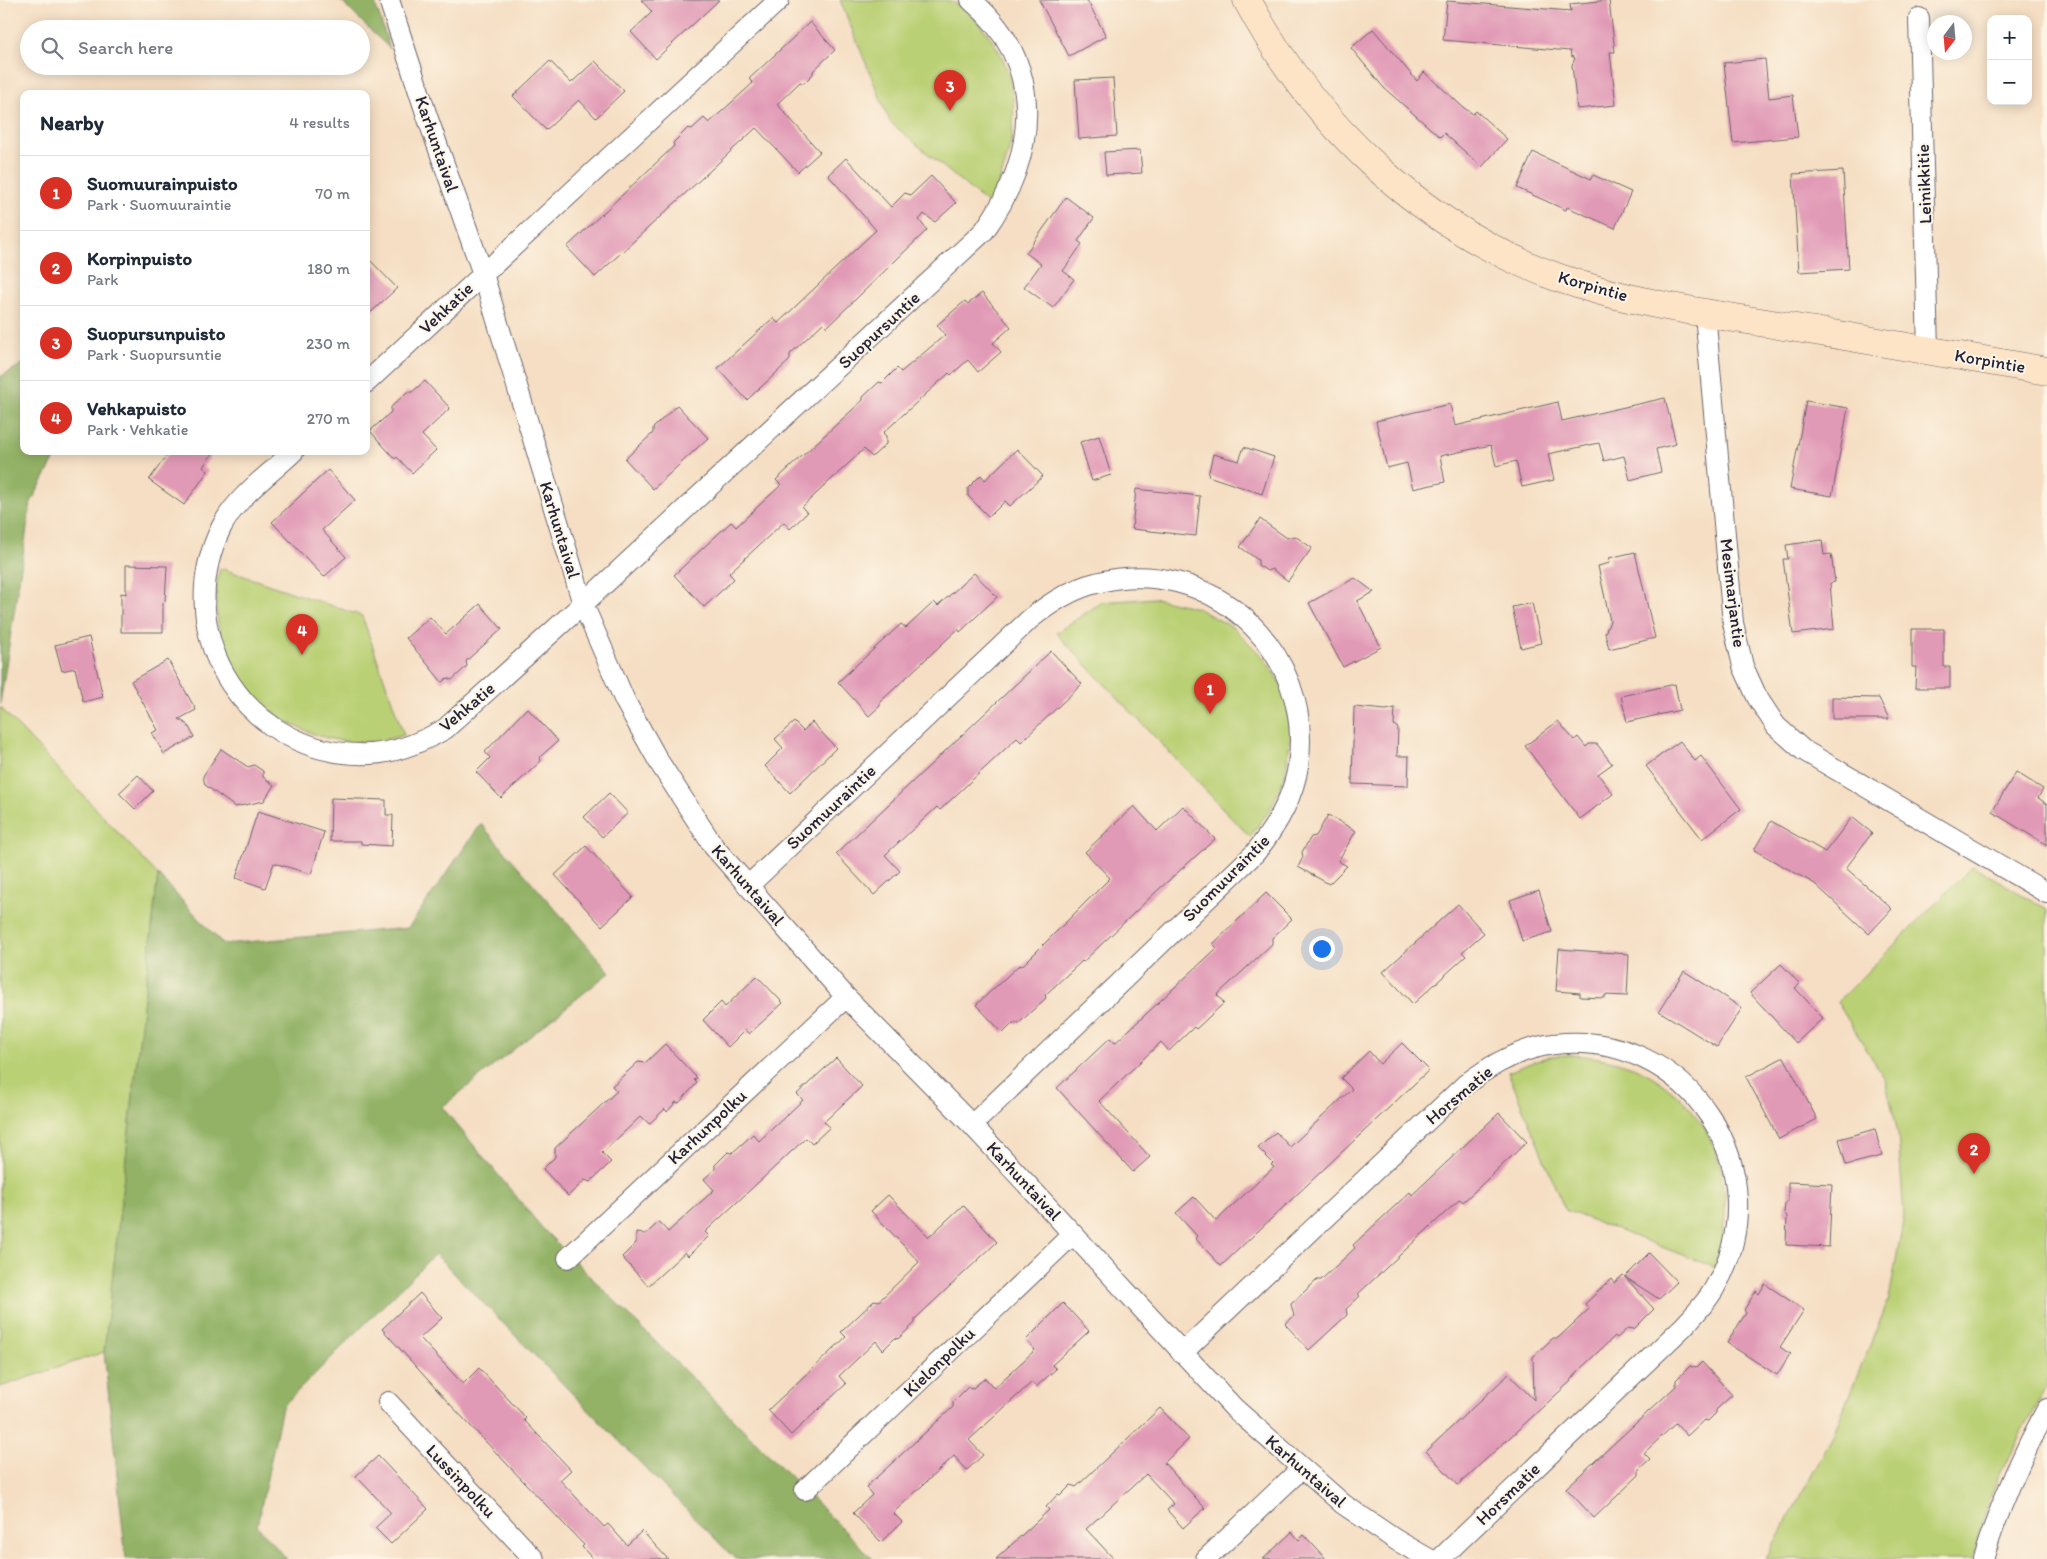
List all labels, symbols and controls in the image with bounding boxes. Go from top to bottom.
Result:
north arrow [1927,15,1972,60]
map controls [1987,15,2032,105]
button: + [1987,15,2032,60]
search box [20,20,370,75]
icon: search [38,34,66,62]
text: Search here [78,36,173,59]
button: − [1987,60,2032,105]
pin: 3 [934,70,966,111]
street label: Karhuntaival [410,93,464,195]
text: Nearby [40,110,104,135]
text: 4 results [289,113,350,132]
street label: Leinikkitie [1912,144,1936,224]
text: Suomuurainpuisto [87,172,238,195]
text: 1 [52,184,60,203]
text: 70 m [315,184,350,203]
text: Park · Suomuuraintie [87,195,231,214]
text: Korpinpuisto [87,247,192,270]
text: 2 [52,259,60,278]
text: 180 m [307,259,350,278]
street label: Korpintie [1556,266,1630,306]
text: Park [87,270,118,289]
street label: Vehkatie [414,277,478,339]
street label: Suopursuntie [834,287,924,373]
text: Suopursunpuisto [87,322,225,345]
text: 3 [52,334,60,353]
text: 230 m [306,334,350,353]
street label: Korpintie [1953,344,2027,378]
text: Park · Suopursuntie [87,345,222,364]
text: Vehkapuisto [87,397,186,420]
text: 4 [51,409,61,428]
text: 270 m [307,409,350,428]
text: Park · Vehkatie [87,420,188,439]
street label: Karhuntaival [535,479,585,581]
street label: Mesimarjantie [1715,537,1751,649]
pin: 4 [286,614,318,655]
pin: 1 [1194,673,1226,714]
street label: Vehkatie [435,677,499,737]
street label: Suomuuraintie [782,760,880,854]
street label: Suomuuraintie [1178,830,1274,926]
street label: Karhuntaival [707,840,789,930]
your location [1309,936,1335,962]
street label: Horsmatie [1421,1061,1497,1129]
street label: Karhunpolku [663,1085,751,1169]
pin: 2 [1958,1133,1990,1174]
street label: Karhuntaival [982,1137,1066,1225]
street label: Kielonpolku [899,1322,980,1402]
street label: Karhuntaival [1261,1430,1351,1512]
street label: Lussinpolku [421,1440,501,1522]
street label: Horsmatie [1471,1458,1545,1530]

